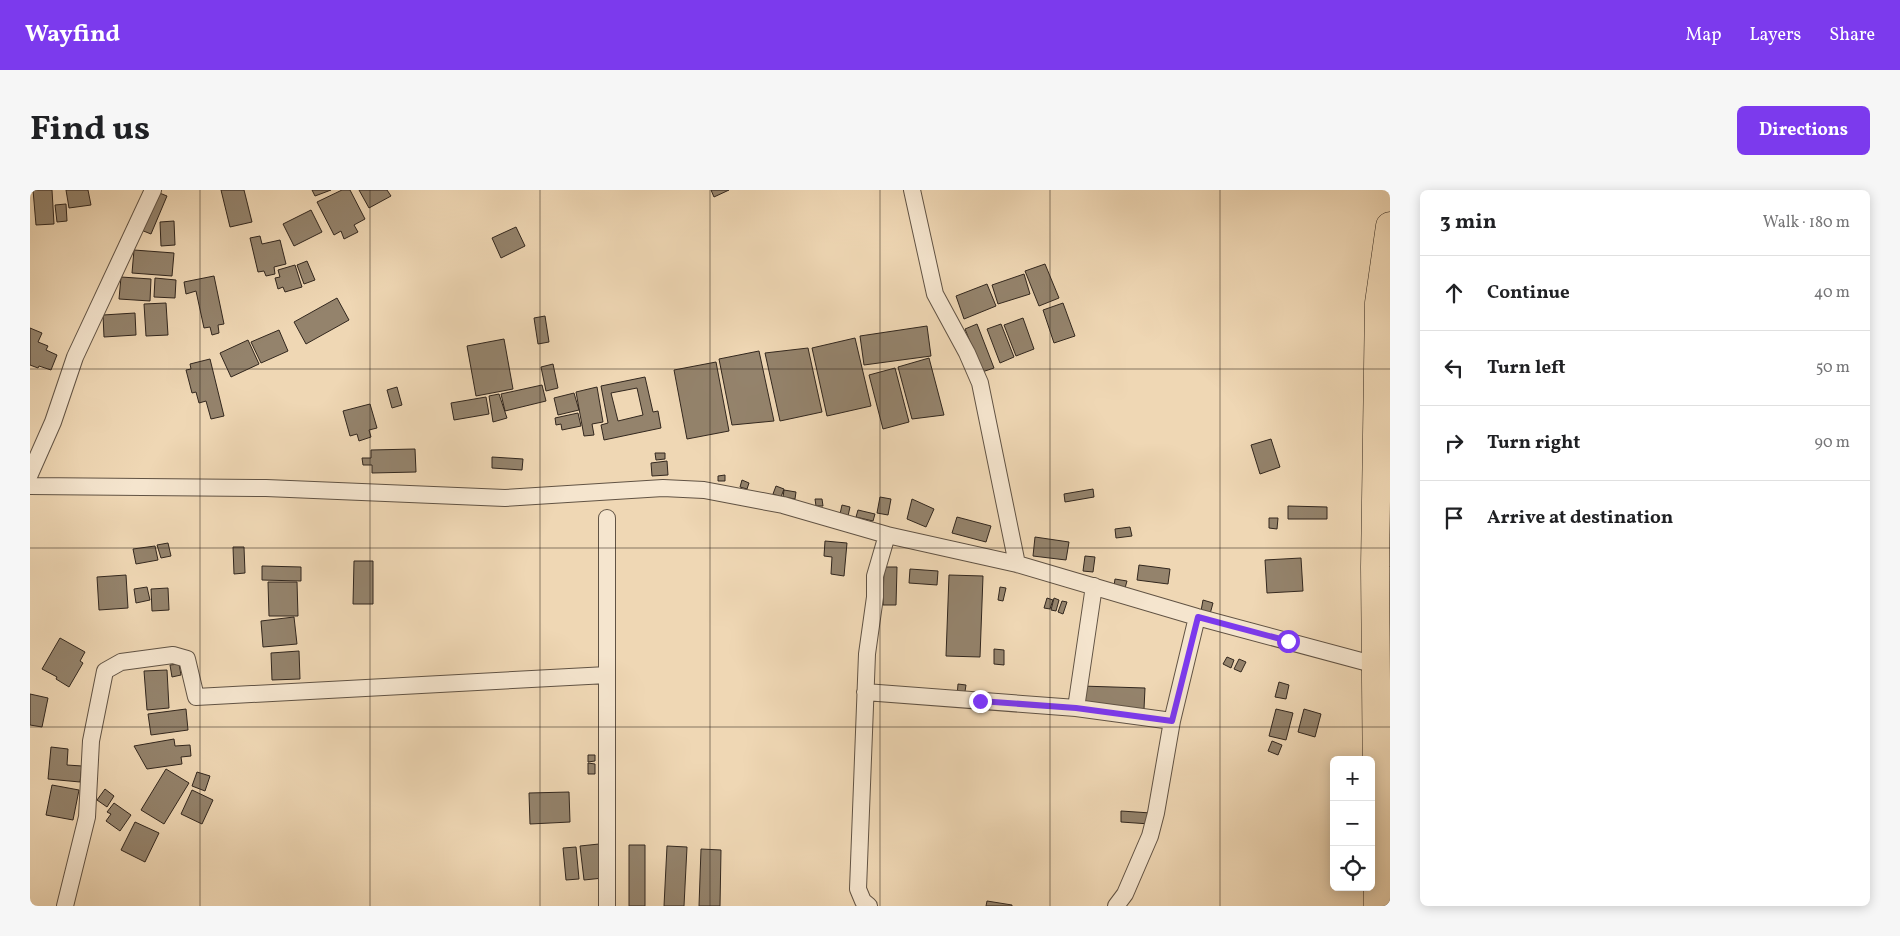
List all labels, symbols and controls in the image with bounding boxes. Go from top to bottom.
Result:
text: Wayfind [25,18,120,52]
text: Map [1685,23,1721,48]
text: Layers [1749,23,1801,48]
text: Share [1829,23,1875,48]
text: Find us [30,106,150,154]
button: Directions [1737,106,1870,155]
text: 3 min [1440,208,1496,237]
text: Walk · 180 m [1763,212,1850,234]
icon: ahead [1440,279,1468,307]
text: Continue [1487,280,1570,306]
text: 40 m [1814,282,1850,304]
icon: left [1440,354,1468,382]
text: Turn left [1487,355,1566,381]
text: 50 m [1816,357,1850,379]
icon: right [1440,429,1468,457]
text: Turn right [1487,430,1580,456]
text: 90 m [1814,432,1850,454]
icon: arrive [1440,504,1468,532]
text: Arrive at destination [1487,505,1673,531]
route start [1277,630,1300,653]
route end [969,690,992,713]
map controls [1330,756,1375,891]
button: + [1330,756,1375,801]
button: − [1330,801,1375,846]
button: locate [1330,846,1375,891]

